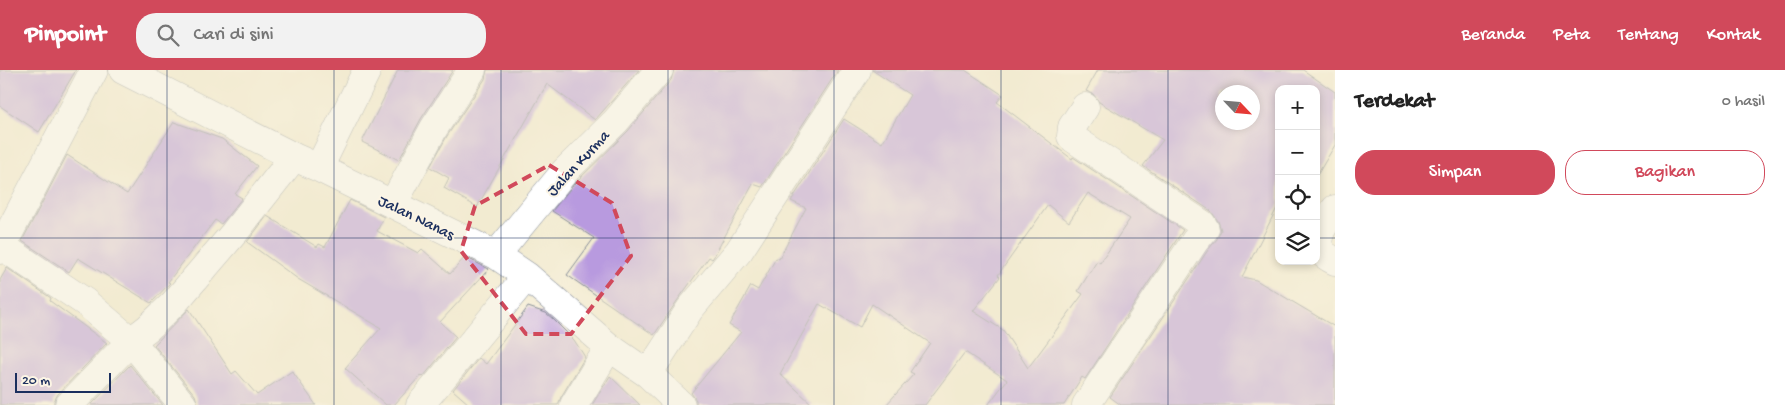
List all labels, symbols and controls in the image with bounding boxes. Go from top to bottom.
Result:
search box [136,13,486,58]
text: Pinpoint [25,21,106,50]
icon: search [154,21,182,49]
text: Cari di sini [194,24,274,47]
text: Beranda [1461,25,1525,46]
text: Peta [1553,25,1590,46]
text: Tentang [1618,25,1679,46]
text: Kontak [1707,25,1760,46]
north arrow [1215,85,1260,130]
map controls [1275,85,1320,265]
button: + [1275,85,1320,130]
text: Terdekat [1355,90,1434,115]
text: 0 hasil [1722,93,1765,112]
street label: Jalan Kurma [544,127,616,201]
button: − [1275,130,1320,175]
button: Simpan [1355,150,1555,195]
button: Bagikan [1565,150,1765,195]
button: locate [1275,175,1320,220]
street label: Jalan Nanas [374,192,458,246]
button: layers [1275,220,1320,265]
scale bar [15,370,111,393]
text: 20 m [22,373,50,390]

